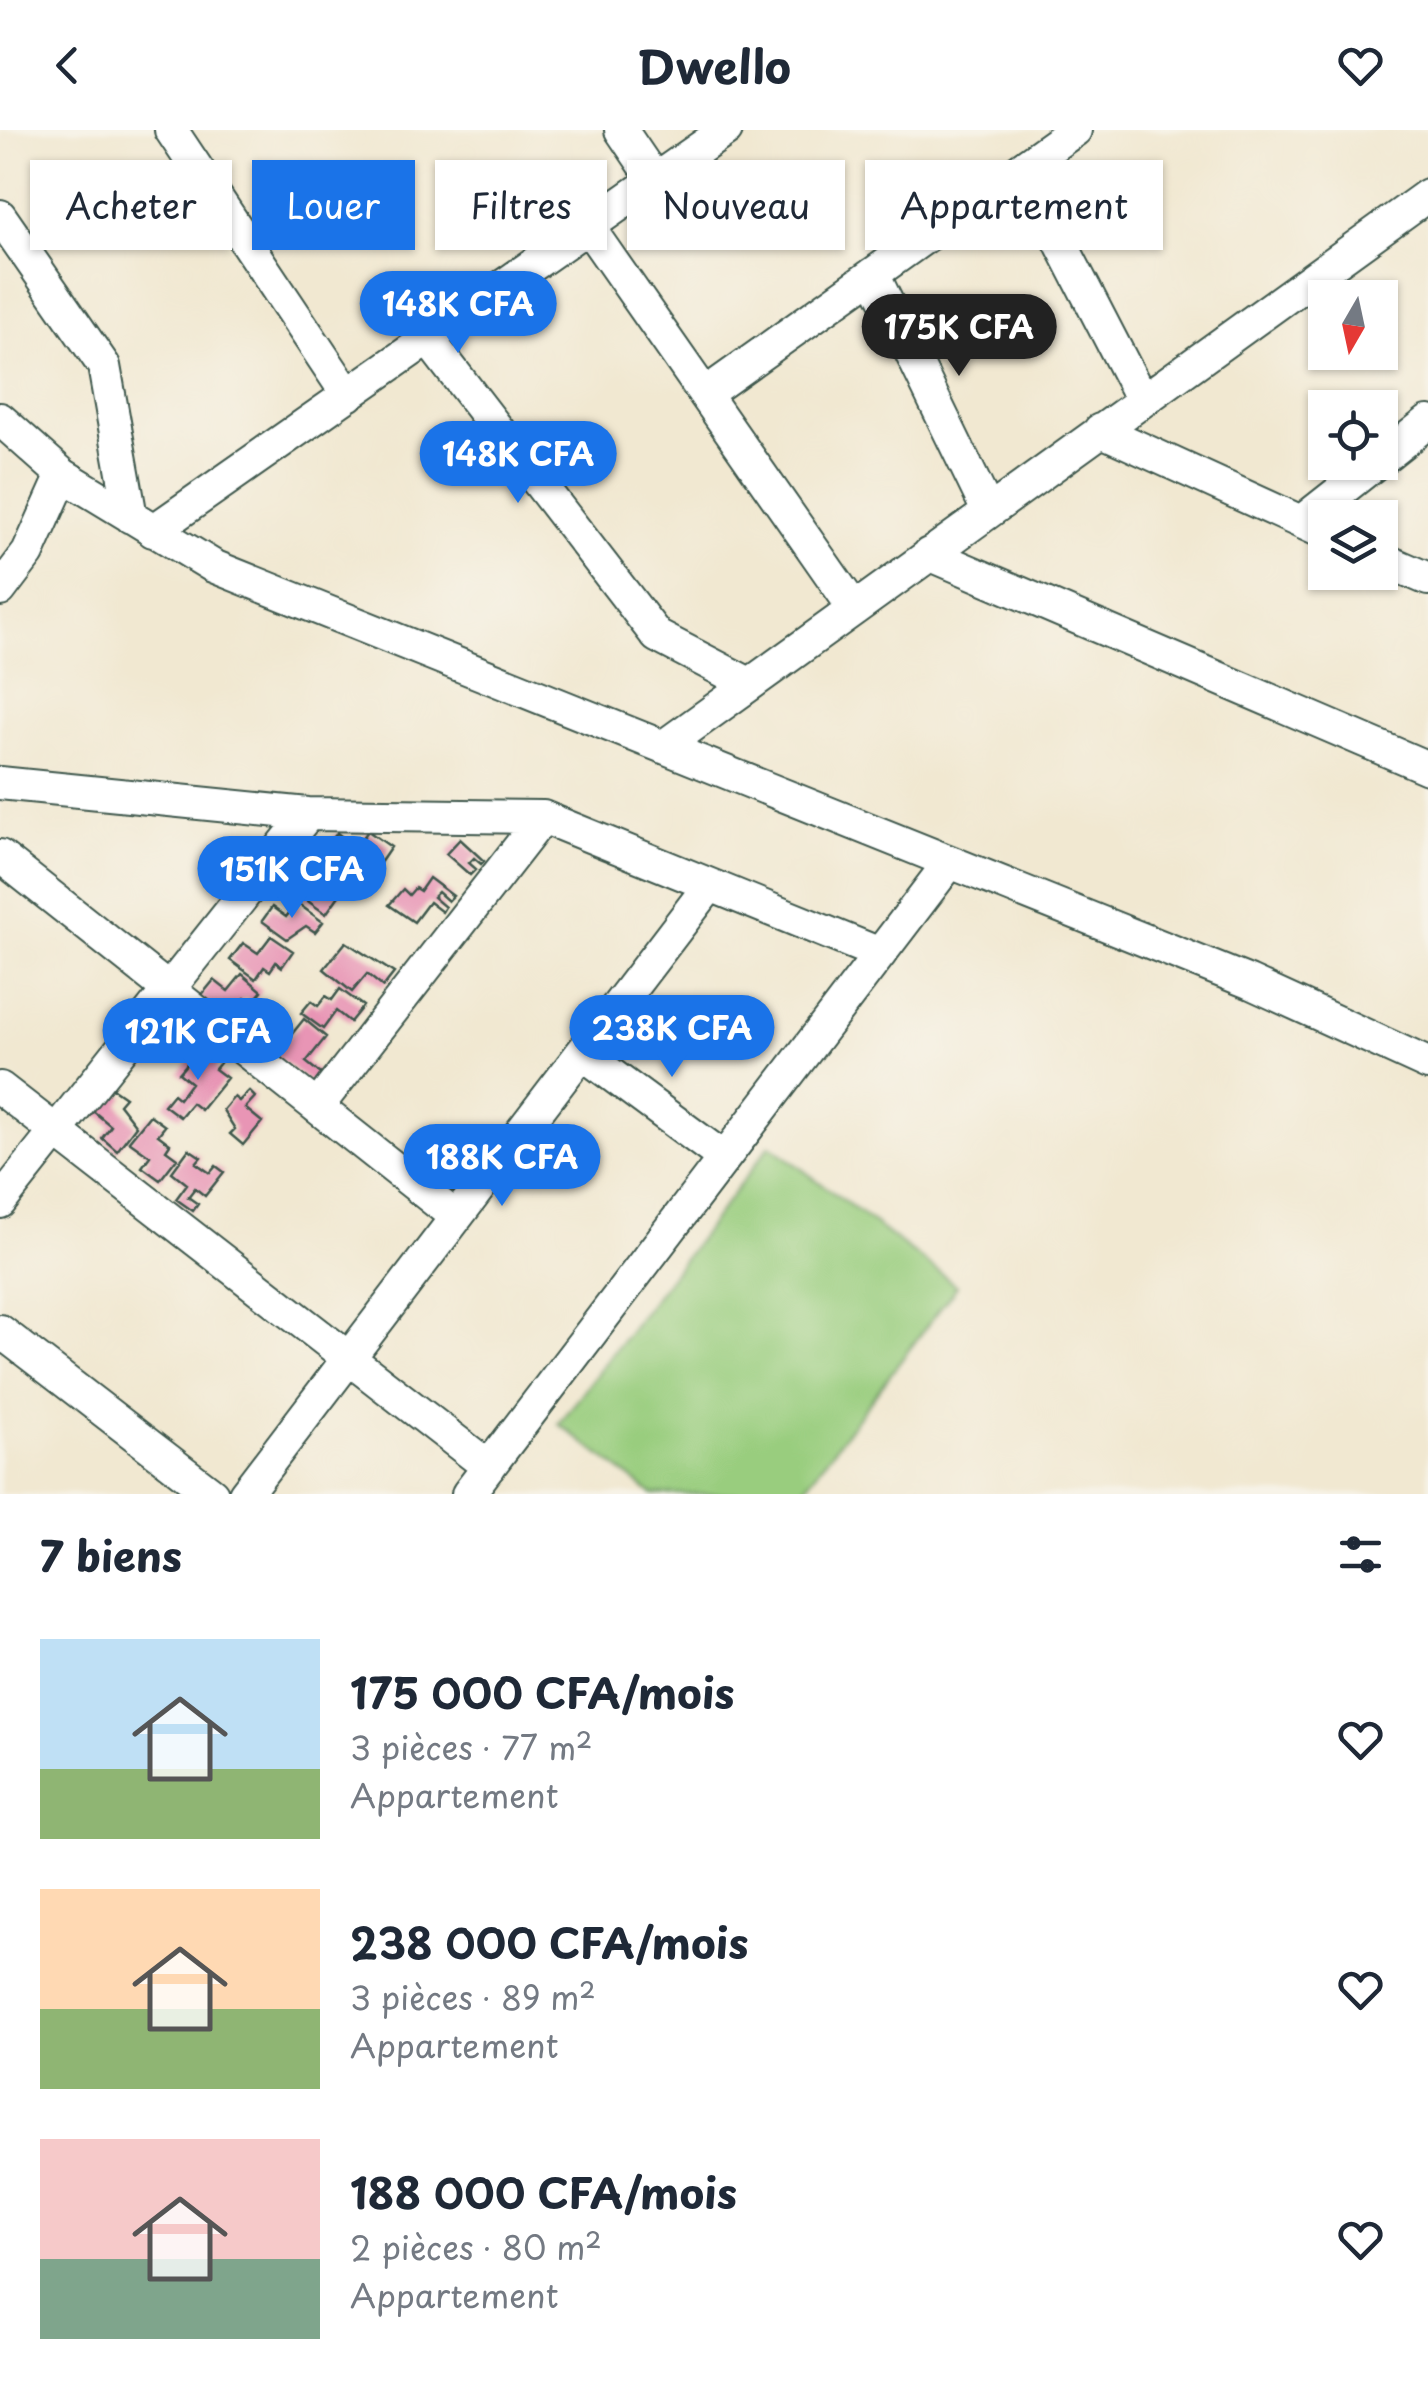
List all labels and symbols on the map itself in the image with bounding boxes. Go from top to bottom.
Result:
pin: 148K CFA [355,271,561,356]
north arrow [1308,280,1398,370]
pin: 175K CFA [856,294,1062,379]
pin: 148K CFA [415,421,621,506]
pin: 151K CFA [189,836,395,921]
pin: 238K CFA [569,995,775,1080]
pin: 121K CFA [95,998,301,1083]
pin: 188K CFA [399,1124,605,1209]

